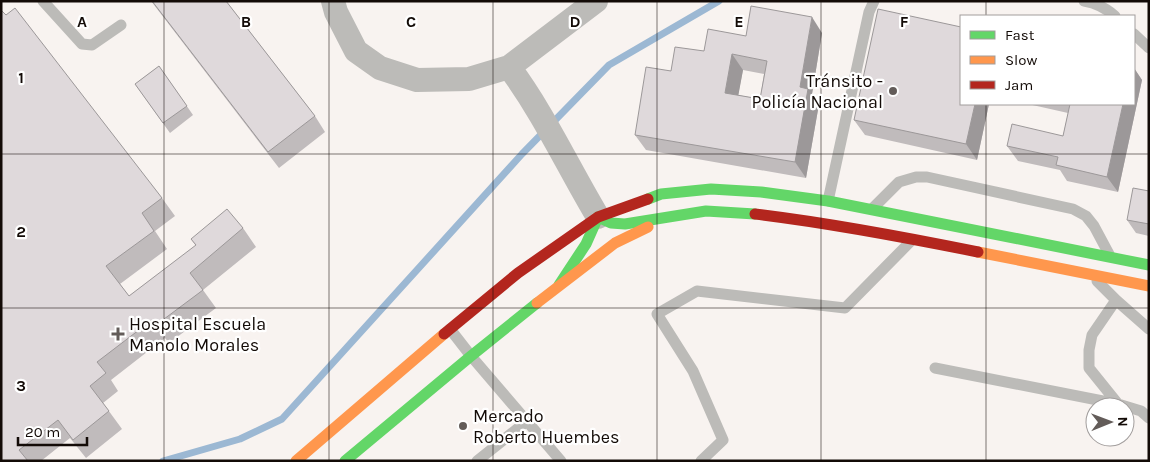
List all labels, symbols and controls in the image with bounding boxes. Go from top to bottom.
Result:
text: A [77,12,87,31]
text: B [241,12,251,31]
text: C [406,12,416,31]
text: D [570,12,581,31]
text: E [734,12,744,31]
text: F [900,12,909,31]
legend [960,15,1135,105]
text: Fast [1005,26,1035,44]
text: Slow [1005,51,1037,69]
text: 1 [18,68,24,87]
place label: Tránsito - Policía Nacional [751,70,883,113]
text: Jam [1005,76,1033,94]
marker: Tránsito - Policía Nacional [887,85,899,97]
text: 2 [16,222,26,241]
place label: Hospital Escuela Manolo Morales [129,313,266,356]
marker: Hospital Escuela Manolo Morales [111,327,125,341]
text: 3 [16,376,26,395]
north arrow [1085,397,1135,447]
place label: Mercado Roberto Huembes [473,405,620,448]
scale bar [18,414,86,446]
text: N [1114,417,1131,427]
marker: Mercado Roberto Huembes [457,420,469,432]
text: 20 m [25,423,60,441]

